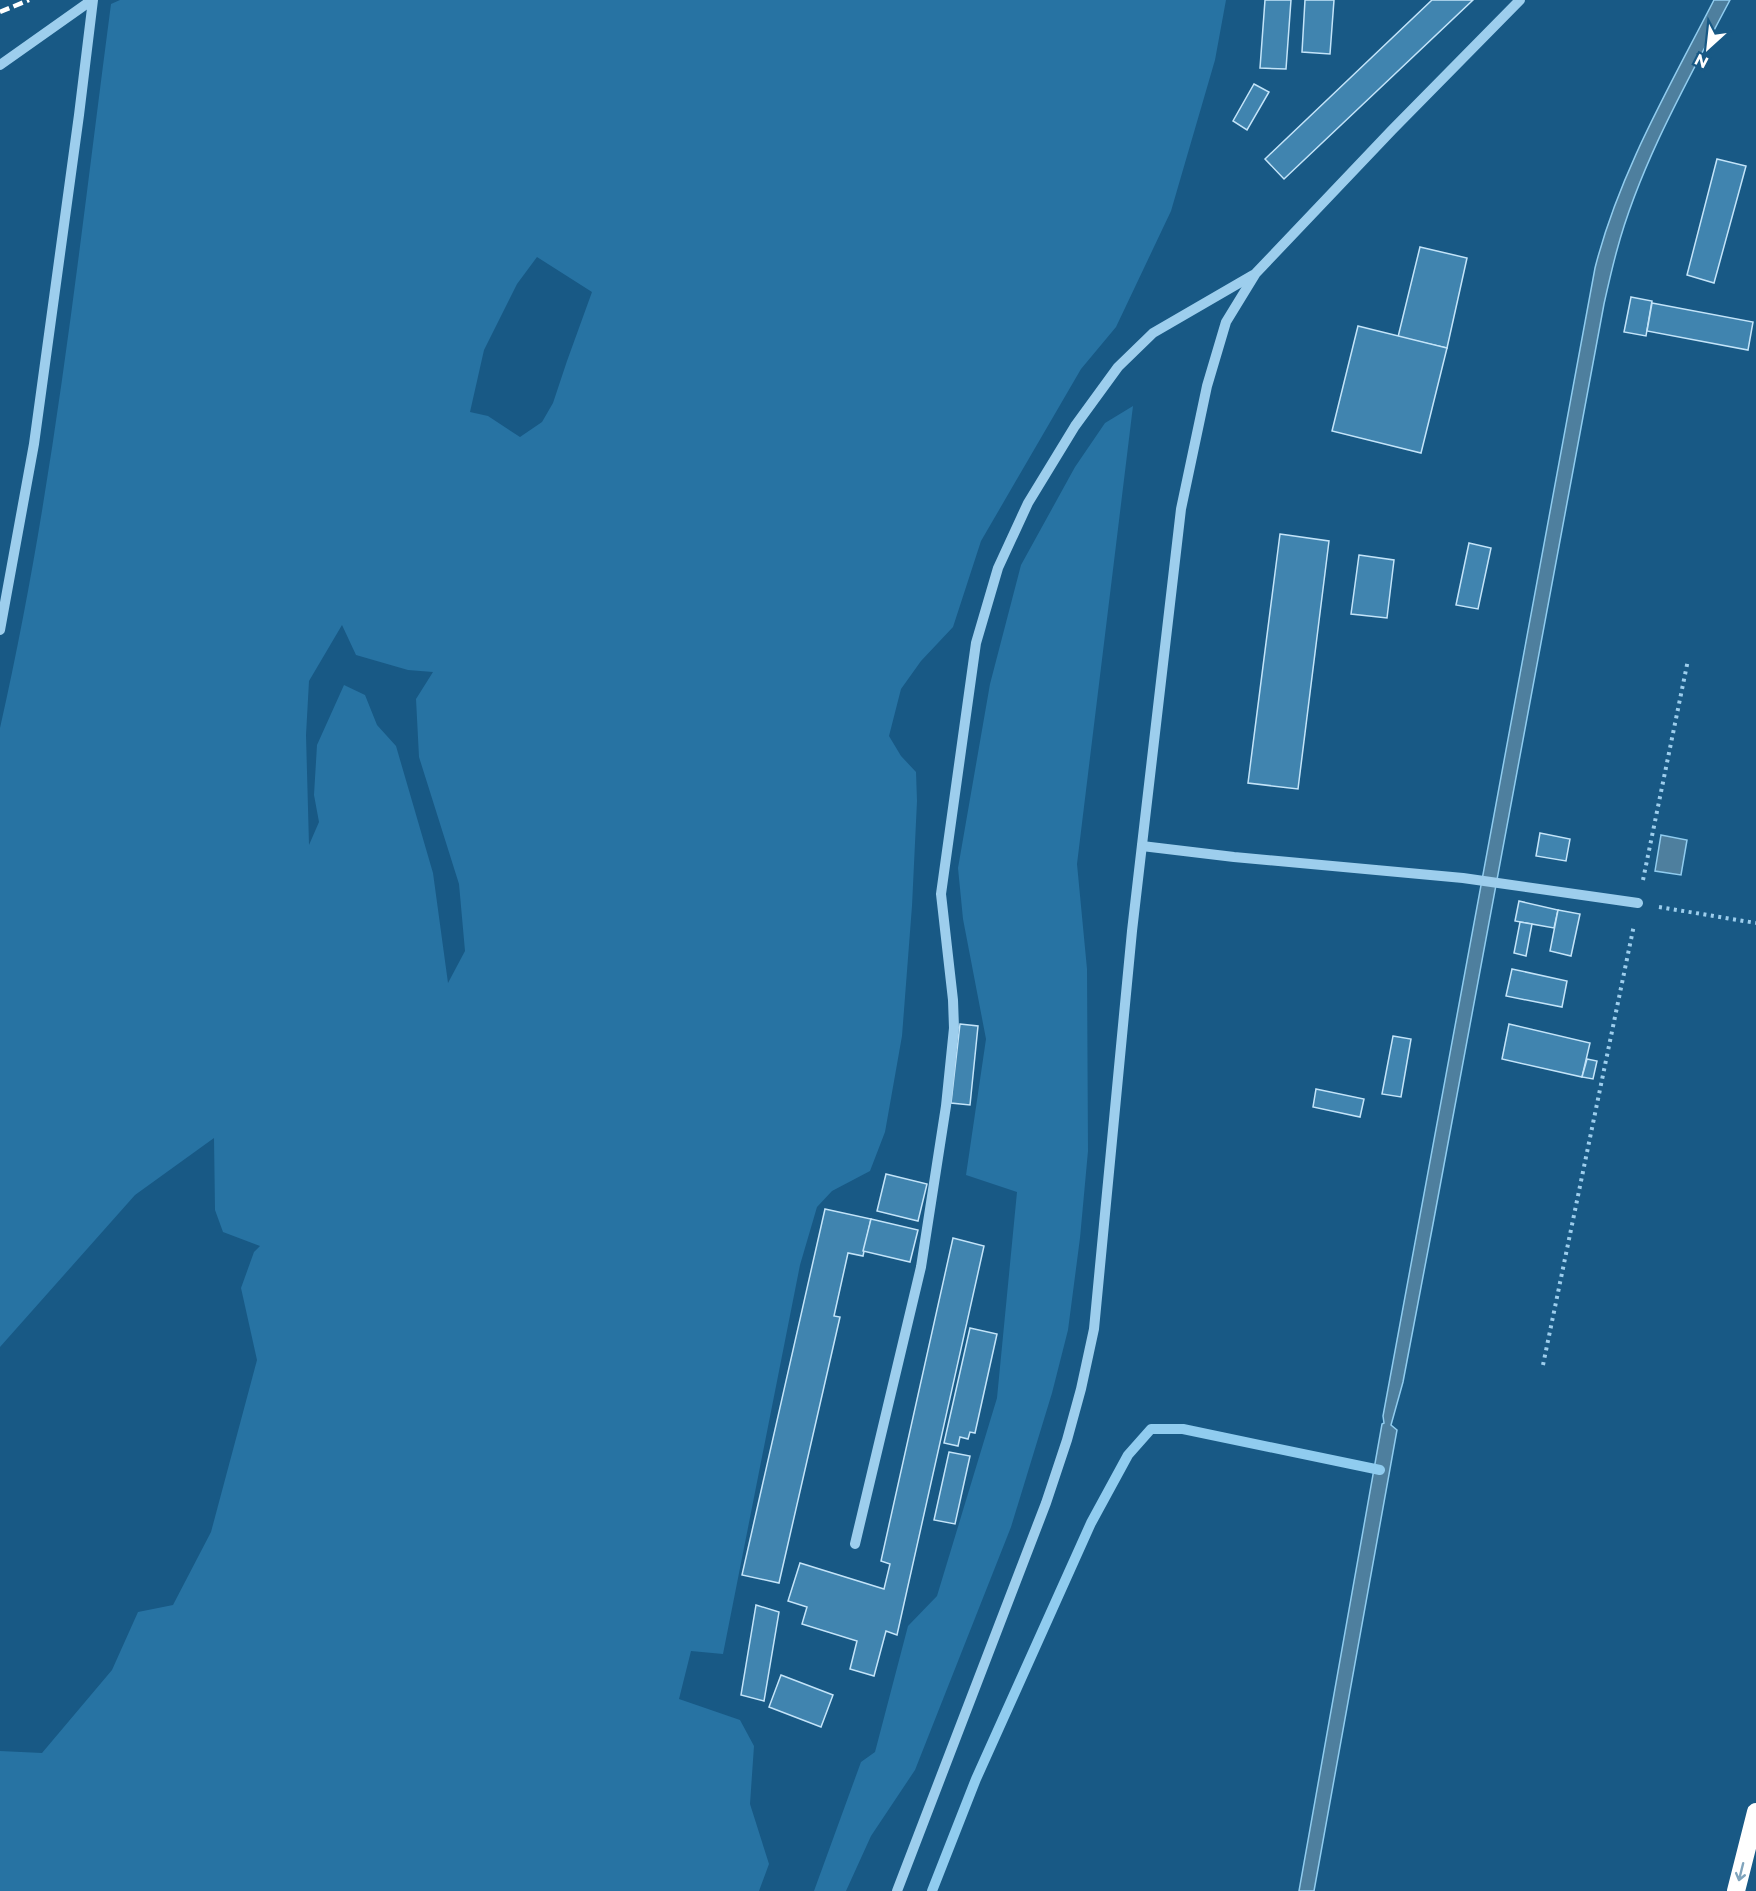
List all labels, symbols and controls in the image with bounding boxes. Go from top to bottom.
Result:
north arrow [1678,18,1738,78]
text: N [1691,50,1711,72]
one-way arrow [1734,1862,1746,1881]

